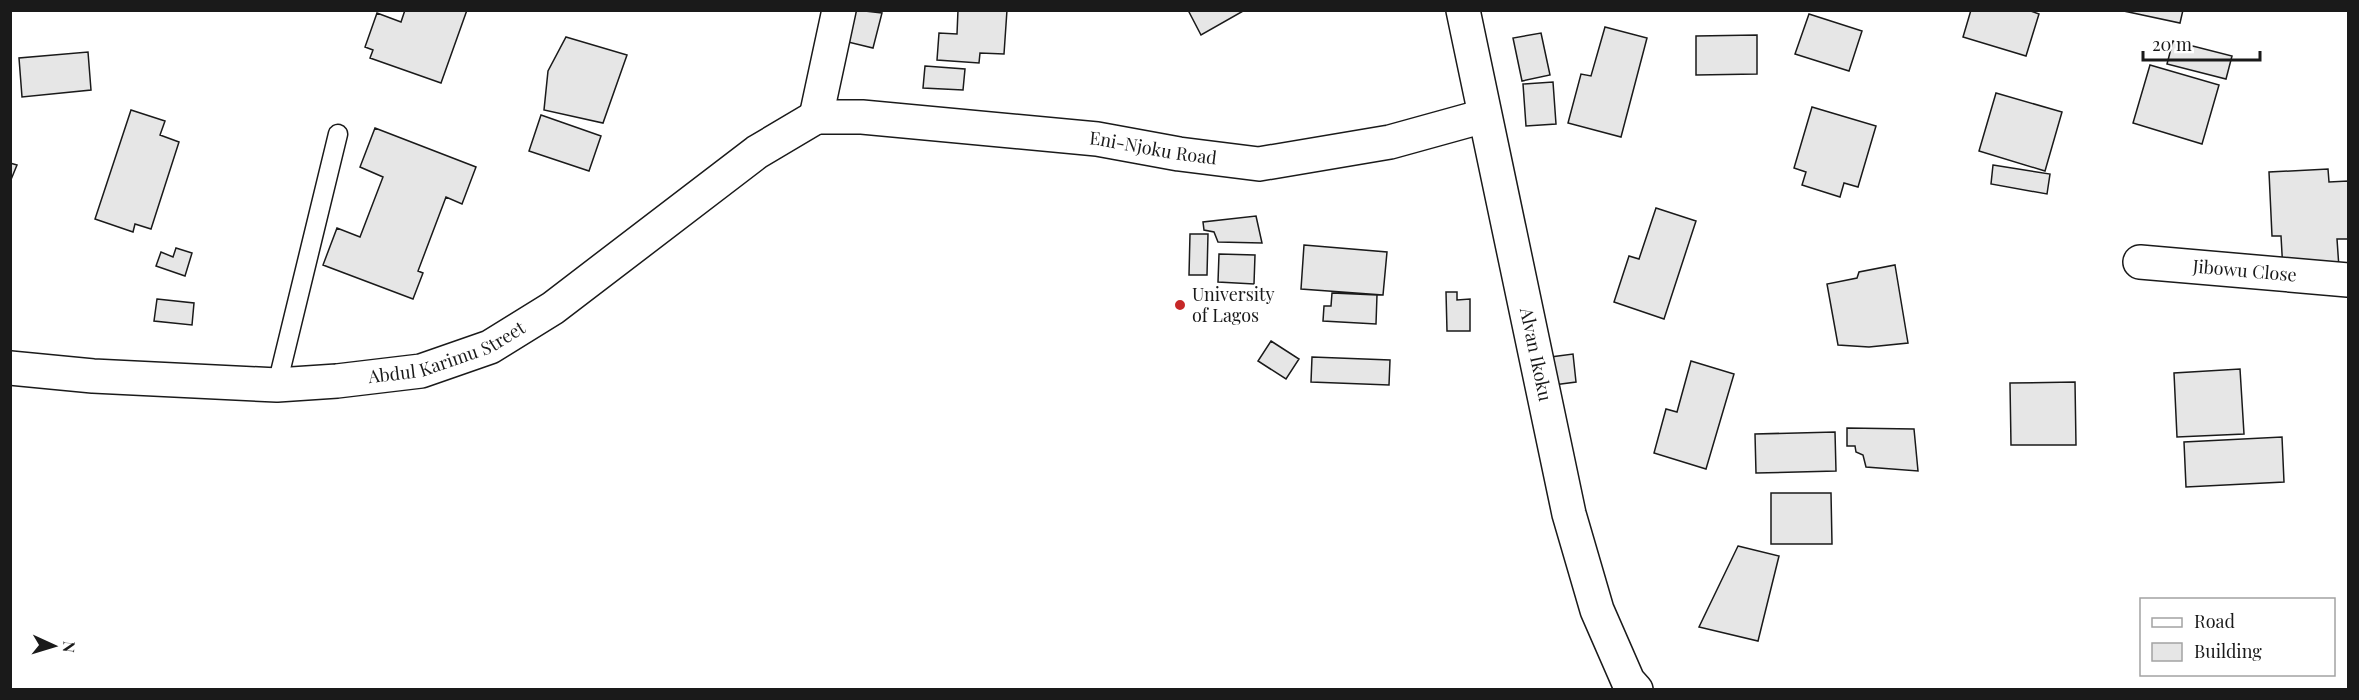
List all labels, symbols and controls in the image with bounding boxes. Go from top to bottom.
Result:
scale bar [2143,24,2260,62]
text: 20 m [2152,32,2192,56]
street label: Eni-Njoku Road [1089,125,1219,170]
street label: Jibowu Close [2191,254,2298,287]
place label: University of Lagos [1192,282,1275,327]
marker: University of Lagos [1173,298,1187,312]
street label: Alvan Ikoku [1515,304,1558,404]
street label: Abdul Karimu Street [366,315,530,388]
legend [2140,598,2335,676]
text: Road [2194,609,2235,633]
north arrow [24,616,84,676]
text: Building [2194,639,2262,663]
text: N [59,641,80,654]

